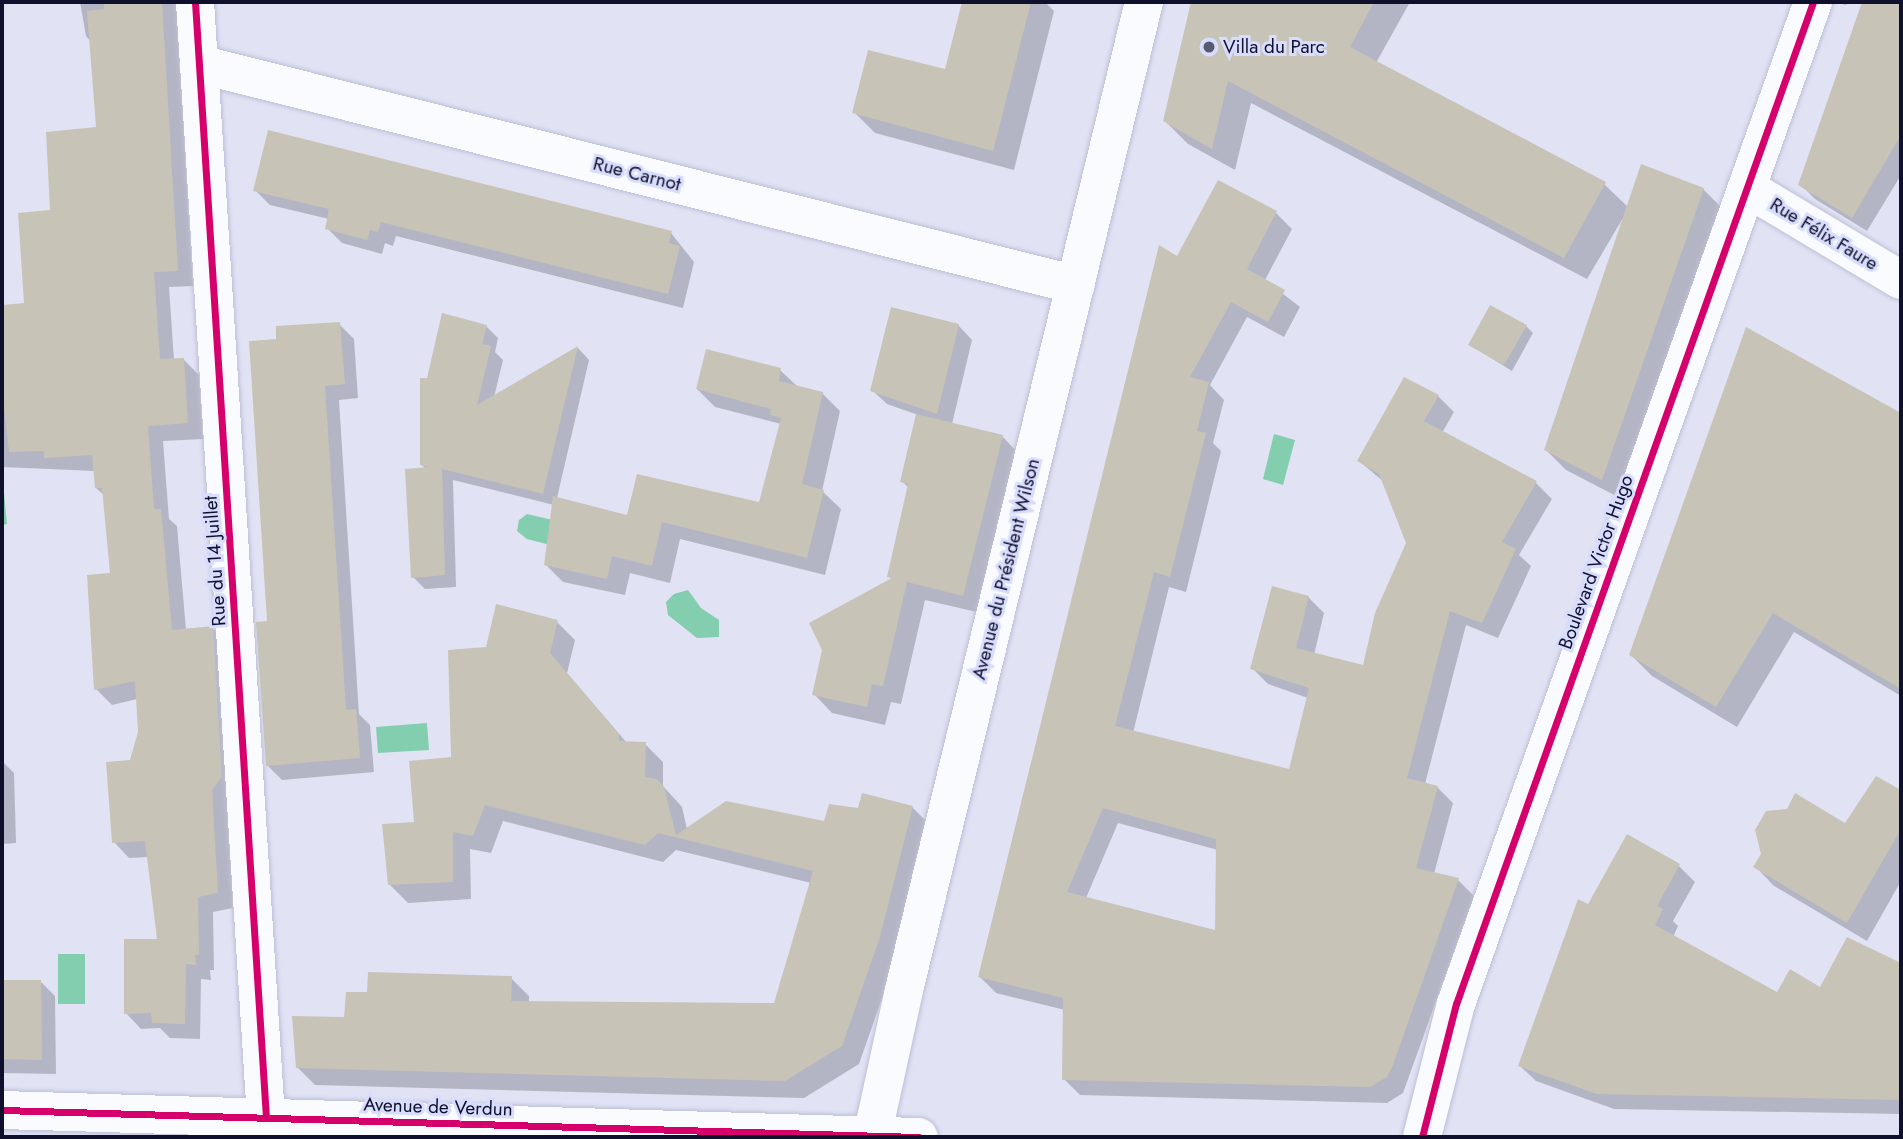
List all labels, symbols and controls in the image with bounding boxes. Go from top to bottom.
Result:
place label: Villa du Parc [1223,36,1325,58]
marker: Villa du Parc [1201,39,1217,55]
street label: Rue Carnot [591,152,683,196]
street label: Rue Félix Faure [1766,193,1882,275]
street label: Avenue du Président Wilson [967,456,1045,682]
street label: Boulevard Victor Hugo [1554,472,1638,652]
street label: Rue du 14 Juillet [199,495,231,627]
street label: Avenue de Verdun [363,1093,513,1121]

